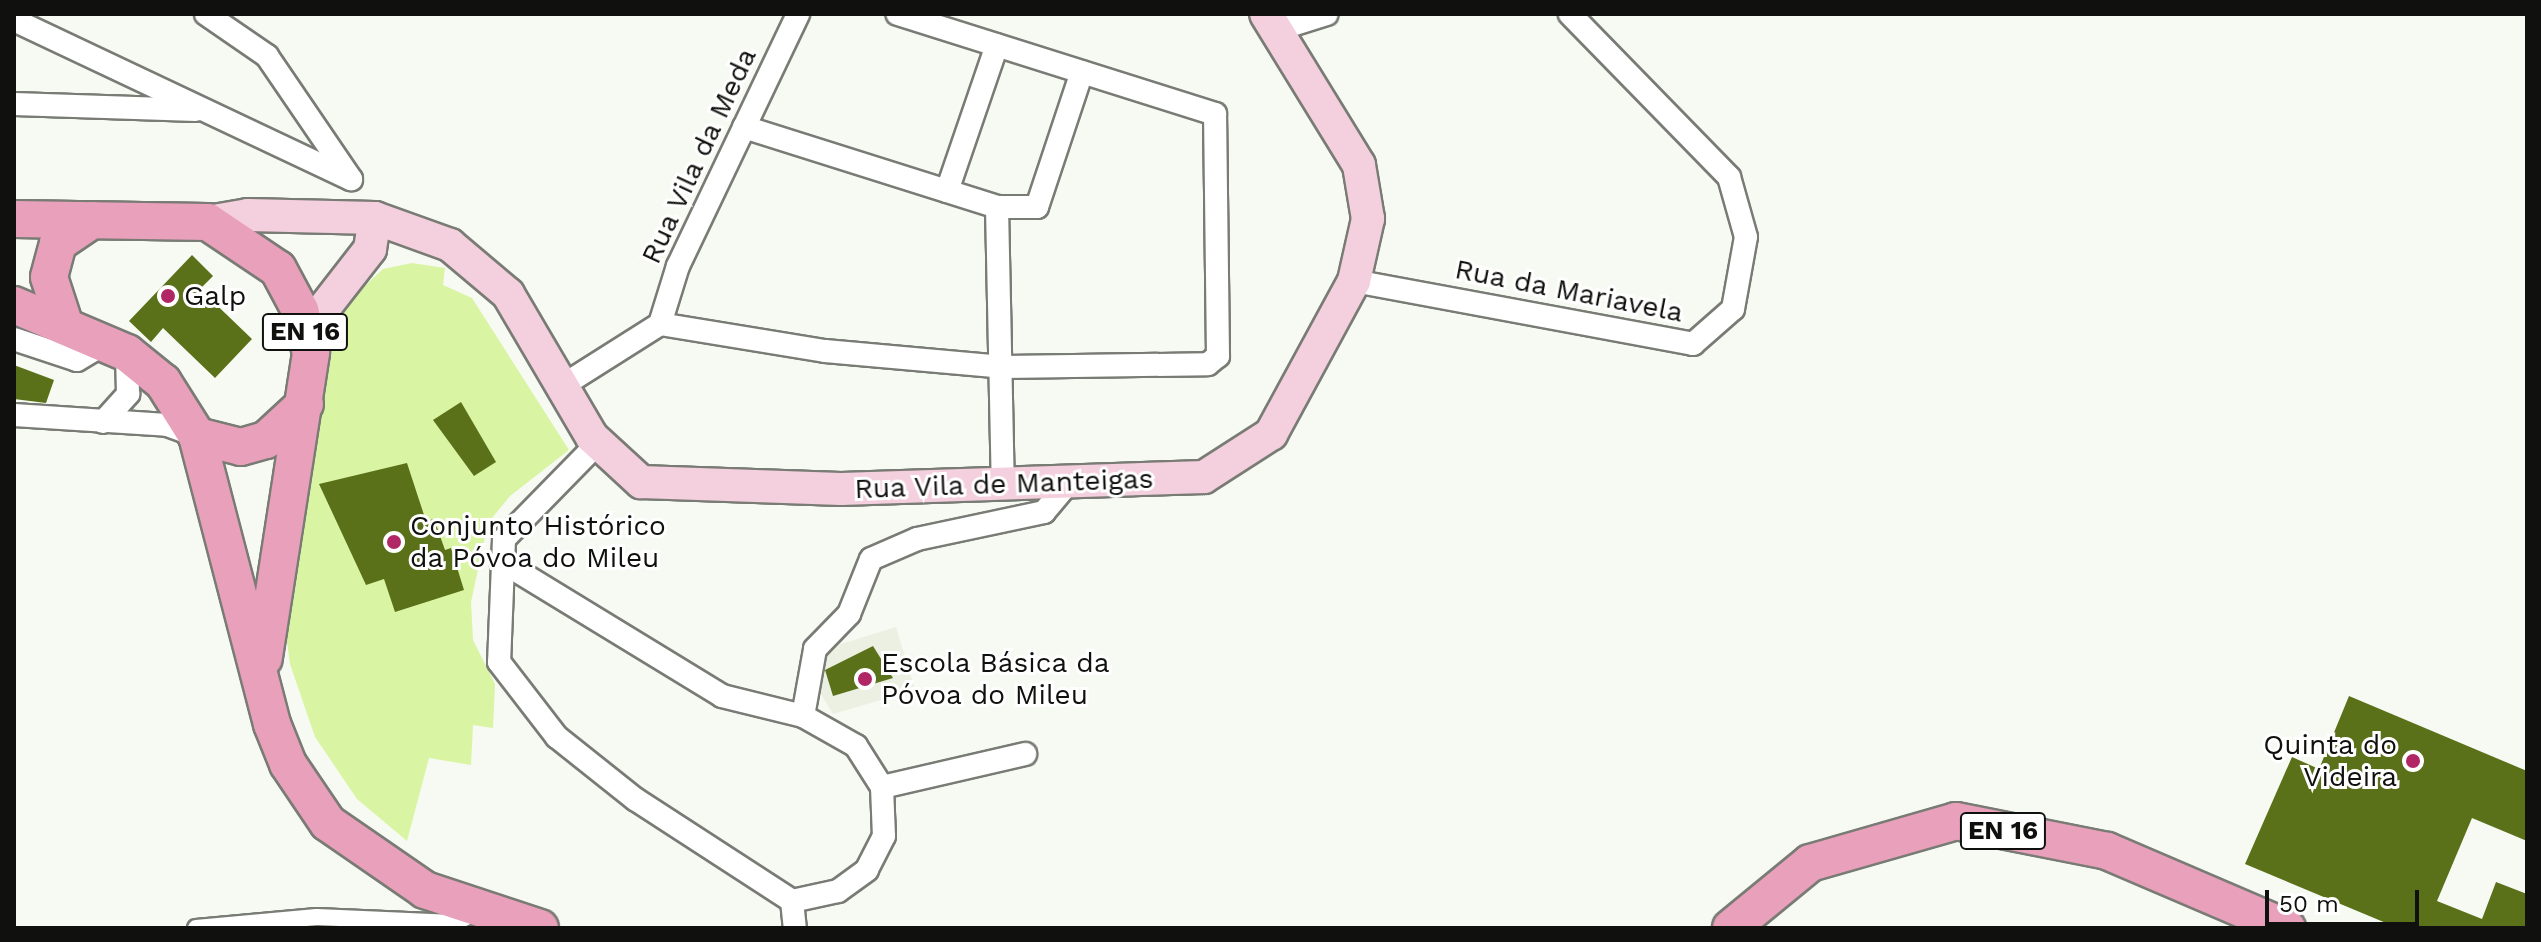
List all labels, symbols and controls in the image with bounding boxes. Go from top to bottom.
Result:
street label: Rua Vila da Meda [634,42,764,270]
street label: Rua da Mariavela [1451,252,1687,330]
place label: Galp [184,279,246,313]
marker: Galp [159,287,177,305]
road number: EN 16 [261,310,349,354]
street label: Rua Vila de Manteigas [853,462,1155,506]
place label: Conjunto Histórico da Póvoa do Mileu [410,509,666,575]
marker: Conjunto Histórico da Póvoa do Mileu [385,533,403,551]
place label: Escola Básica da Póvoa do Mileu [881,646,1111,712]
marker: Escola Básica da Póvoa do Mileu [856,670,874,688]
place label: Quinta do Videira [2263,728,2397,794]
marker: Quinta do Videira [2404,752,2422,770]
road number: EN 16 [1959,809,2047,853]
scale bar [2269,874,2423,924]
text: 50 m [2279,890,2339,918]

